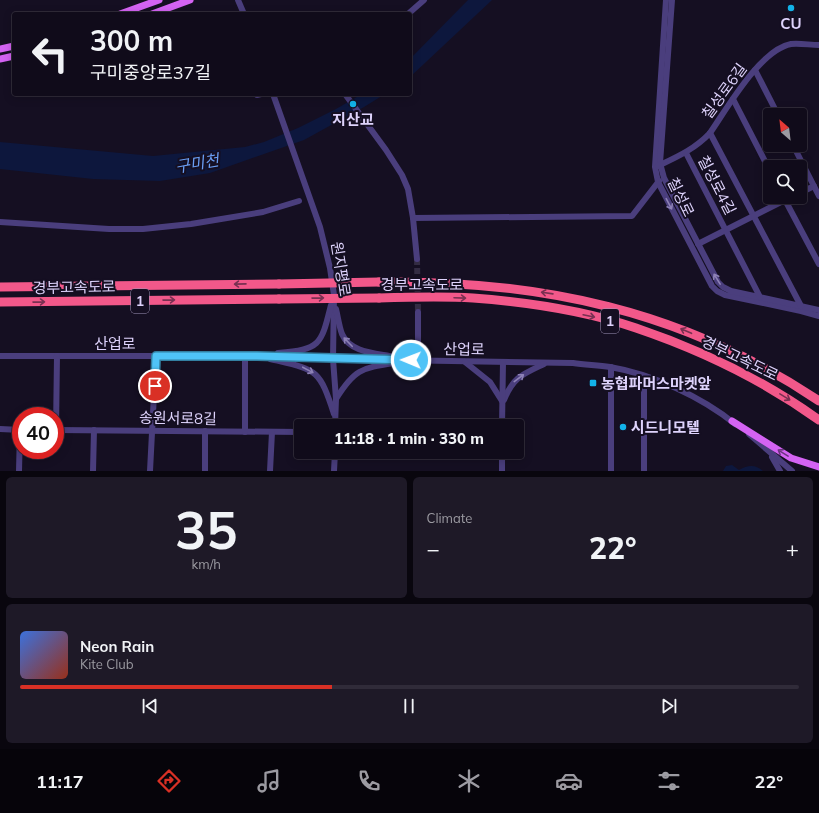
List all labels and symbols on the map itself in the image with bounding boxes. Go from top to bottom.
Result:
marker: CU [786,3,796,13]
place label: CU [780,14,802,33]
street label: 칠성로6길 [697,59,751,123]
marker: 지산교 [348,99,358,109]
north arrow [763,108,807,152]
place label: 지산교 [332,110,374,129]
water label: 구미천 [174,149,223,177]
street label: 칠성로4길 [694,152,740,218]
street label: 칠성로 [663,174,699,220]
one-way arrow [666,197,673,209]
street label: 원지평로 [327,240,355,298]
one-way arrow [713,273,721,285]
street label: 경부고속도로 [381,275,463,294]
street label: 경부고속도로 [32,277,116,297]
one-way arrow [234,280,247,288]
road number: 1 [131,289,149,313]
one-way arrow [541,289,554,297]
one-way arrow [311,294,324,302]
one-way arrow [453,294,466,301]
one-way arrow [162,296,175,304]
one-way arrow [32,298,45,306]
road number: 1 [601,309,619,333]
one-way arrow [582,312,595,320]
one-way arrow [680,327,692,335]
street label: 경부고속도로 [699,331,781,385]
street label: 산업로 [94,334,136,353]
one-way arrow [344,337,353,347]
position arrow [390,339,432,381]
street label: 산업로 [443,339,485,359]
one-way arrow [302,367,314,374]
pin [138,369,172,403]
one-way arrow [513,374,524,382]
place label: 농협파머스마켓앞 [601,374,712,393]
marker: 농협파머스마켓앞 [588,378,598,388]
one-way arrow [779,393,790,401]
speed limit sign: 40 [12,407,64,459]
street label: 송원서로8길 [139,408,217,428]
place label: 시드니모텔 [631,418,700,437]
marker: 시드니모텔 [618,422,628,432]
one-way arrow [777,448,789,456]

